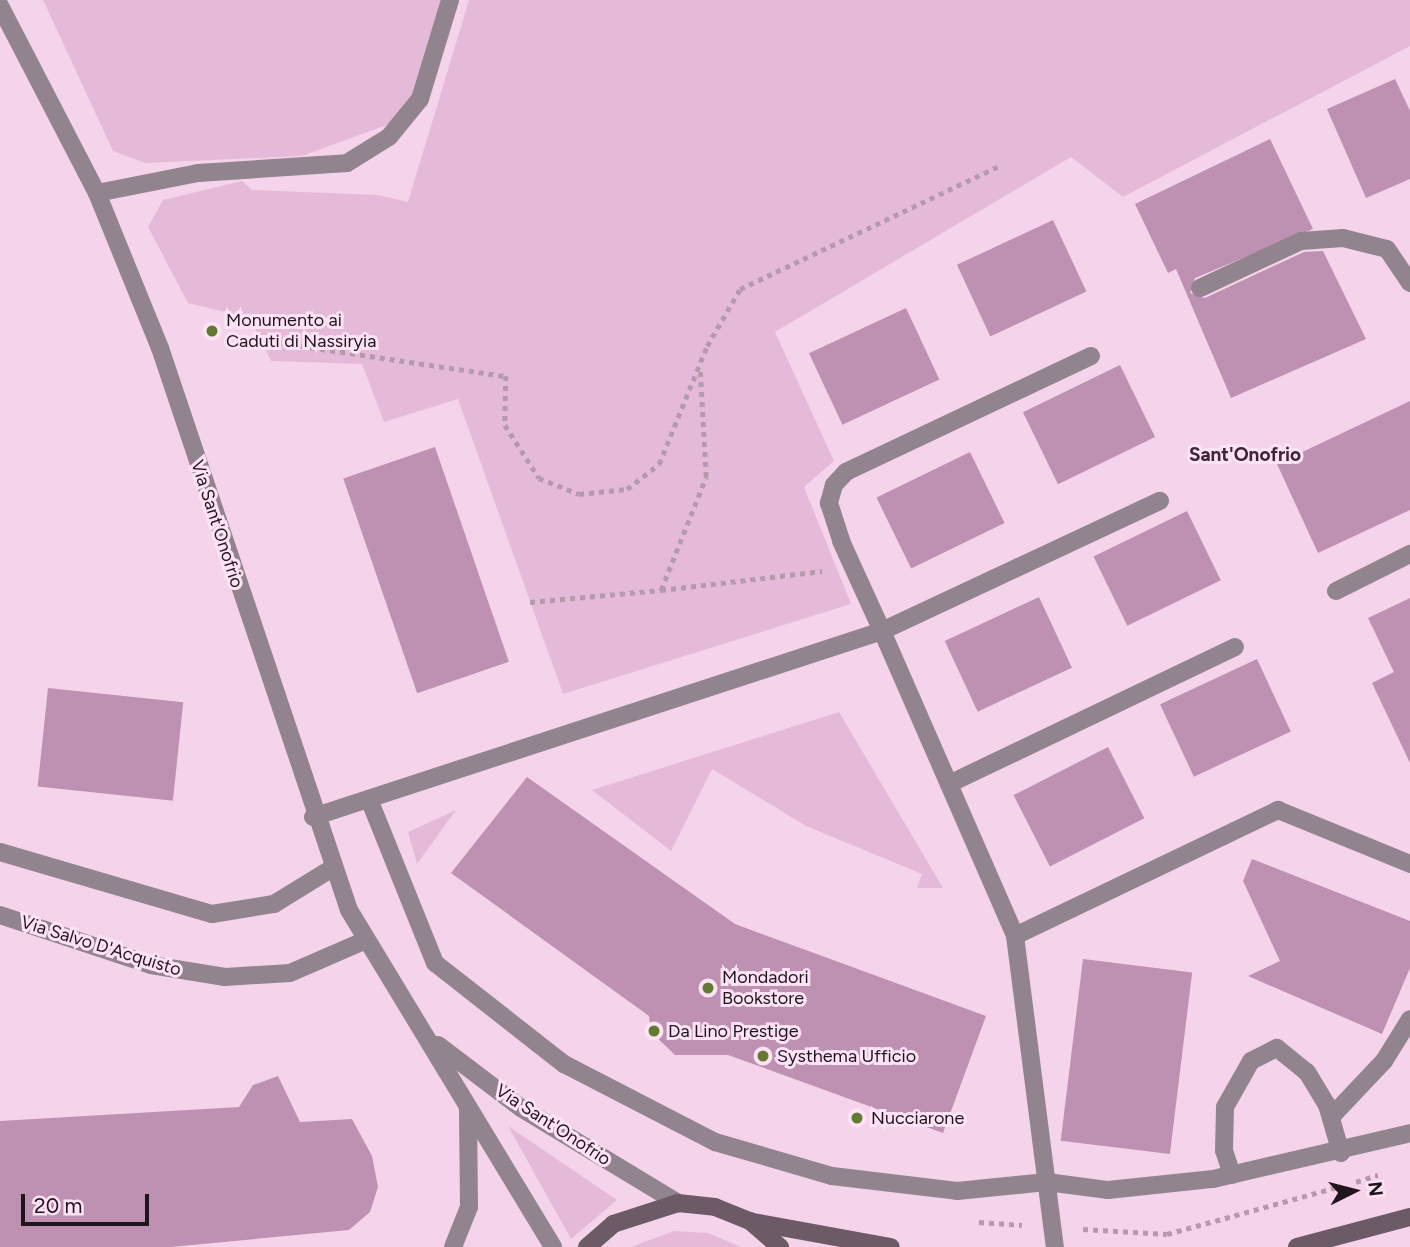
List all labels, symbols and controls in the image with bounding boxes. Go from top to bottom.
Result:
place label: Monumento ai Caduti di Nassiryia [226,310,376,352]
marker: Monumento ai Caduti di Nassiryia [204,323,220,339]
district label: Sant'Onofrio [1189,444,1301,466]
street label: Via Sant'Onofrio [186,458,248,590]
street label: Via Salvo D'Acquisto [18,911,184,981]
place label: Mondadori Bookstore [722,967,809,1010]
marker: Mondadori Bookstore [700,980,716,996]
place label: Da Lino Prestige [668,1020,798,1042]
marker: Da Lino Prestige [646,1023,662,1039]
place label: Systhema Ufficio [777,1045,916,1067]
marker: Systhema Ufficio [755,1048,771,1064]
street label: Via Sant'Onofrio [491,1080,615,1170]
place label: Nucciarone [871,1107,964,1129]
marker: Nucciarone [849,1110,865,1126]
north arrow [1319,1156,1389,1226]
scale bar [24,1180,152,1224]
text: N [1363,1180,1388,1197]
text: 20 m [34,1193,82,1218]

